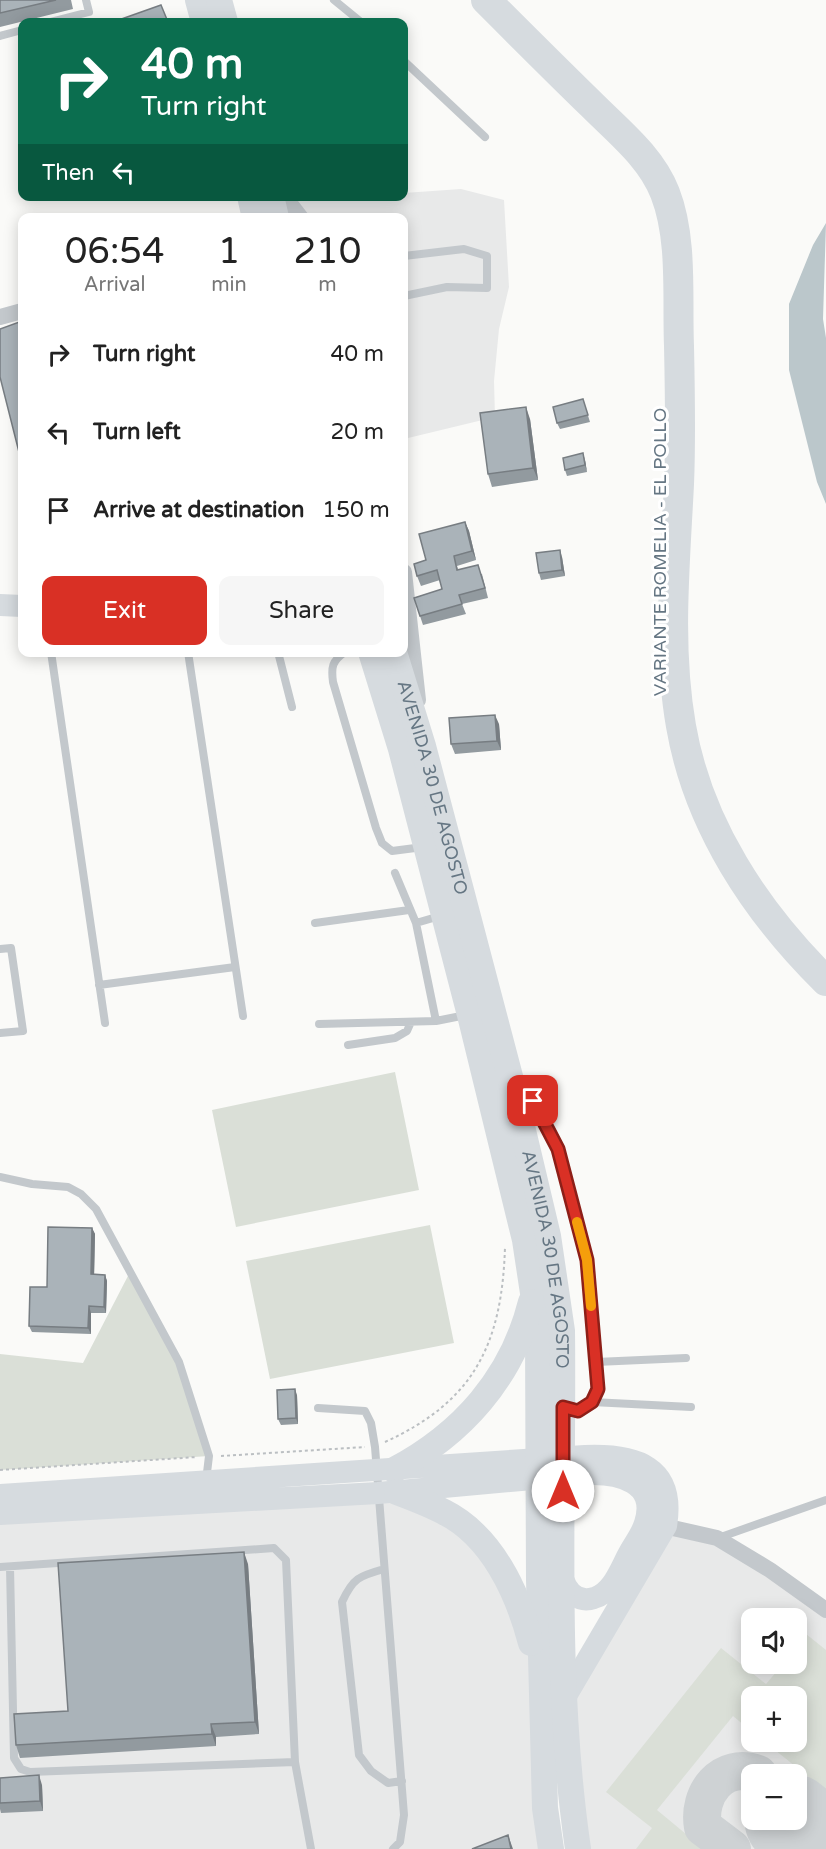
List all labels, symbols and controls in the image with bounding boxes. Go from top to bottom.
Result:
text: 40 m [141,39,243,90]
icon: right [42,42,120,120]
text: Turn right [141,90,267,123]
icon: left [107,156,140,189]
text: Then [42,160,95,186]
text: 06:54 [65,230,165,273]
text: 1 [218,230,240,273]
text: 210 [293,230,361,273]
text: Arrival [84,273,146,297]
text: min [211,273,247,297]
text: m [318,273,337,297]
icon: right [42,338,75,371]
text: Turn right [93,341,195,367]
text: 40 m [330,341,384,367]
street label: VARIANTE ROMELIA - EL POLLO [649,408,671,696]
icon: left [42,416,75,449]
text: Turn left [93,419,181,445]
text: 20 m [330,419,384,445]
icon: arrive [42,494,75,527]
text: Arrive at destination [93,497,304,523]
text: 150 m [322,497,390,523]
button: Exit [42,576,207,645]
button: Share [219,576,384,645]
street label: AVENIDA 30 DE AGOSTO [392,678,473,897]
pin [507,1075,558,1126]
icon: arrive [516,1084,549,1117]
street label: AVENIDA 30 DE AGOSTO [517,1148,573,1369]
position arrow [531,1459,595,1523]
map controls [741,1608,807,1830]
button: sound [741,1608,807,1674]
button: + [741,1686,807,1752]
button: − [741,1764,807,1830]

